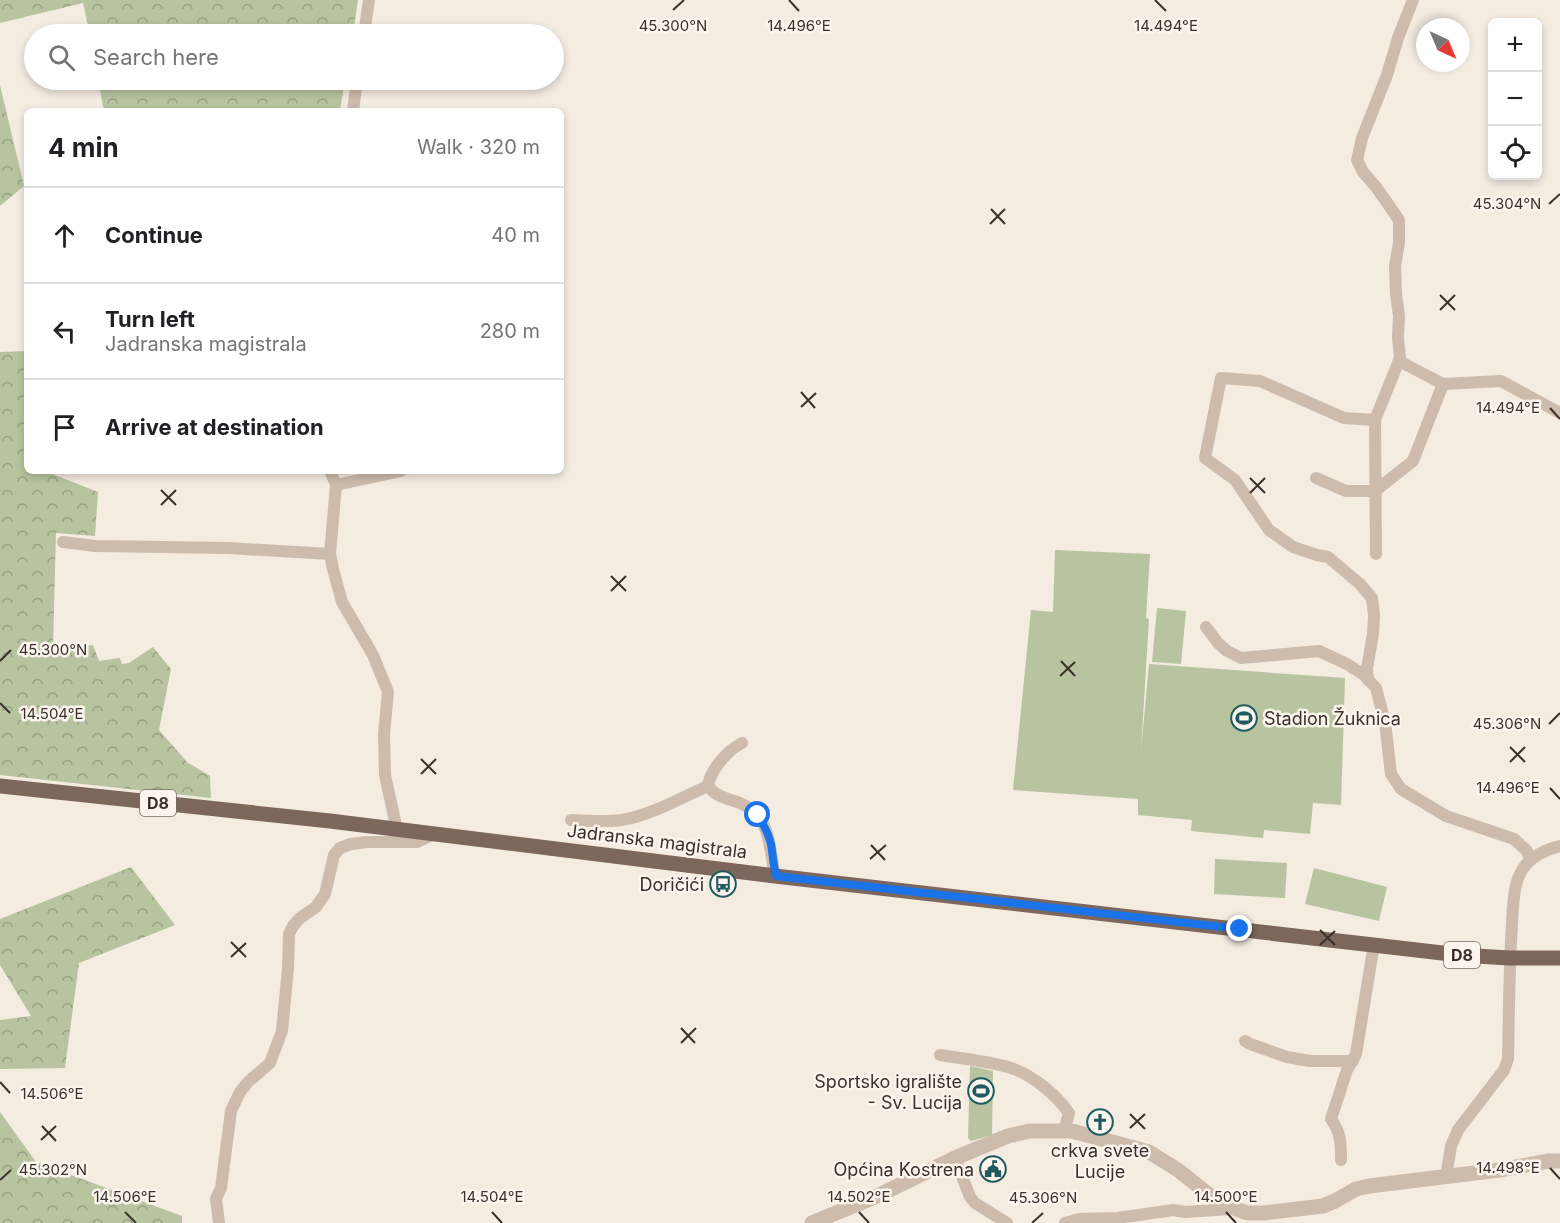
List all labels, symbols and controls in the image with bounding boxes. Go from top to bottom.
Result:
text: 45.300°N [639,16,707,35]
text: 14.496°E [767,16,831,35]
text: 14.494°E [1134,16,1198,35]
north arrow [1416,18,1470,72]
map controls [1488,18,1542,180]
button: + [1488,18,1542,72]
search box [24,24,564,90]
icon: search [45,41,78,74]
text: Search here [93,44,219,70]
button: − [1488,72,1542,126]
button: locate [1488,126,1542,180]
text: 4 min [48,132,119,163]
text: Walk · 320 m [417,135,540,159]
text: 45.304°N [1473,194,1541,213]
icon: ahead [48,219,81,252]
text: Continue [105,222,203,248]
text: 40 m [491,223,540,247]
text: Turn left [105,306,195,332]
icon: left [48,315,81,348]
text: 280 m [480,319,540,343]
text: Jadranska magistrala [105,332,307,356]
text: 14.494°E [1476,398,1540,417]
icon: arrive [48,411,81,444]
text: Arrive at destination [105,414,324,440]
text: 45.300°N [19,640,87,659]
sports icon: Stadion Žuknica [1229,703,1259,733]
text: 14.504°E [20,704,84,723]
place label: Stadion Žuknica [1264,707,1401,729]
text: 45.306°N [1473,714,1541,733]
text: 14.496°E [1476,778,1540,797]
road number: D8 [140,790,176,816]
route start [744,801,770,827]
street label: Jadranska magistrala [566,820,748,862]
bus stop icon: Doričići [708,869,738,899]
place label: Doričići [640,874,704,895]
route end [1226,915,1252,941]
road number: D8 [1444,942,1480,968]
place label: Sportsko igralište - Sv. Lucija [814,1071,962,1113]
sports icon: Sportsko igralište - Sv. Lucija [966,1076,996,1106]
text: 14.506°E [20,1084,84,1103]
church icon: crkva svete Lucije [1085,1107,1115,1137]
place label: crkva svete Lucije [1051,1140,1149,1182]
public building icon: Općina Kostrena [978,1154,1008,1184]
text: 14.498°E [1476,1158,1540,1177]
place label: Općina Kostrena [833,1159,974,1180]
text: 45.302°N [19,1160,87,1179]
text: 14.506°E [93,1187,157,1206]
text: 14.504°E [460,1187,524,1206]
text: 14.502°E [828,1187,890,1206]
text: 14.500°E [1194,1187,1258,1206]
text: 45.306°N [1009,1188,1077,1207]

